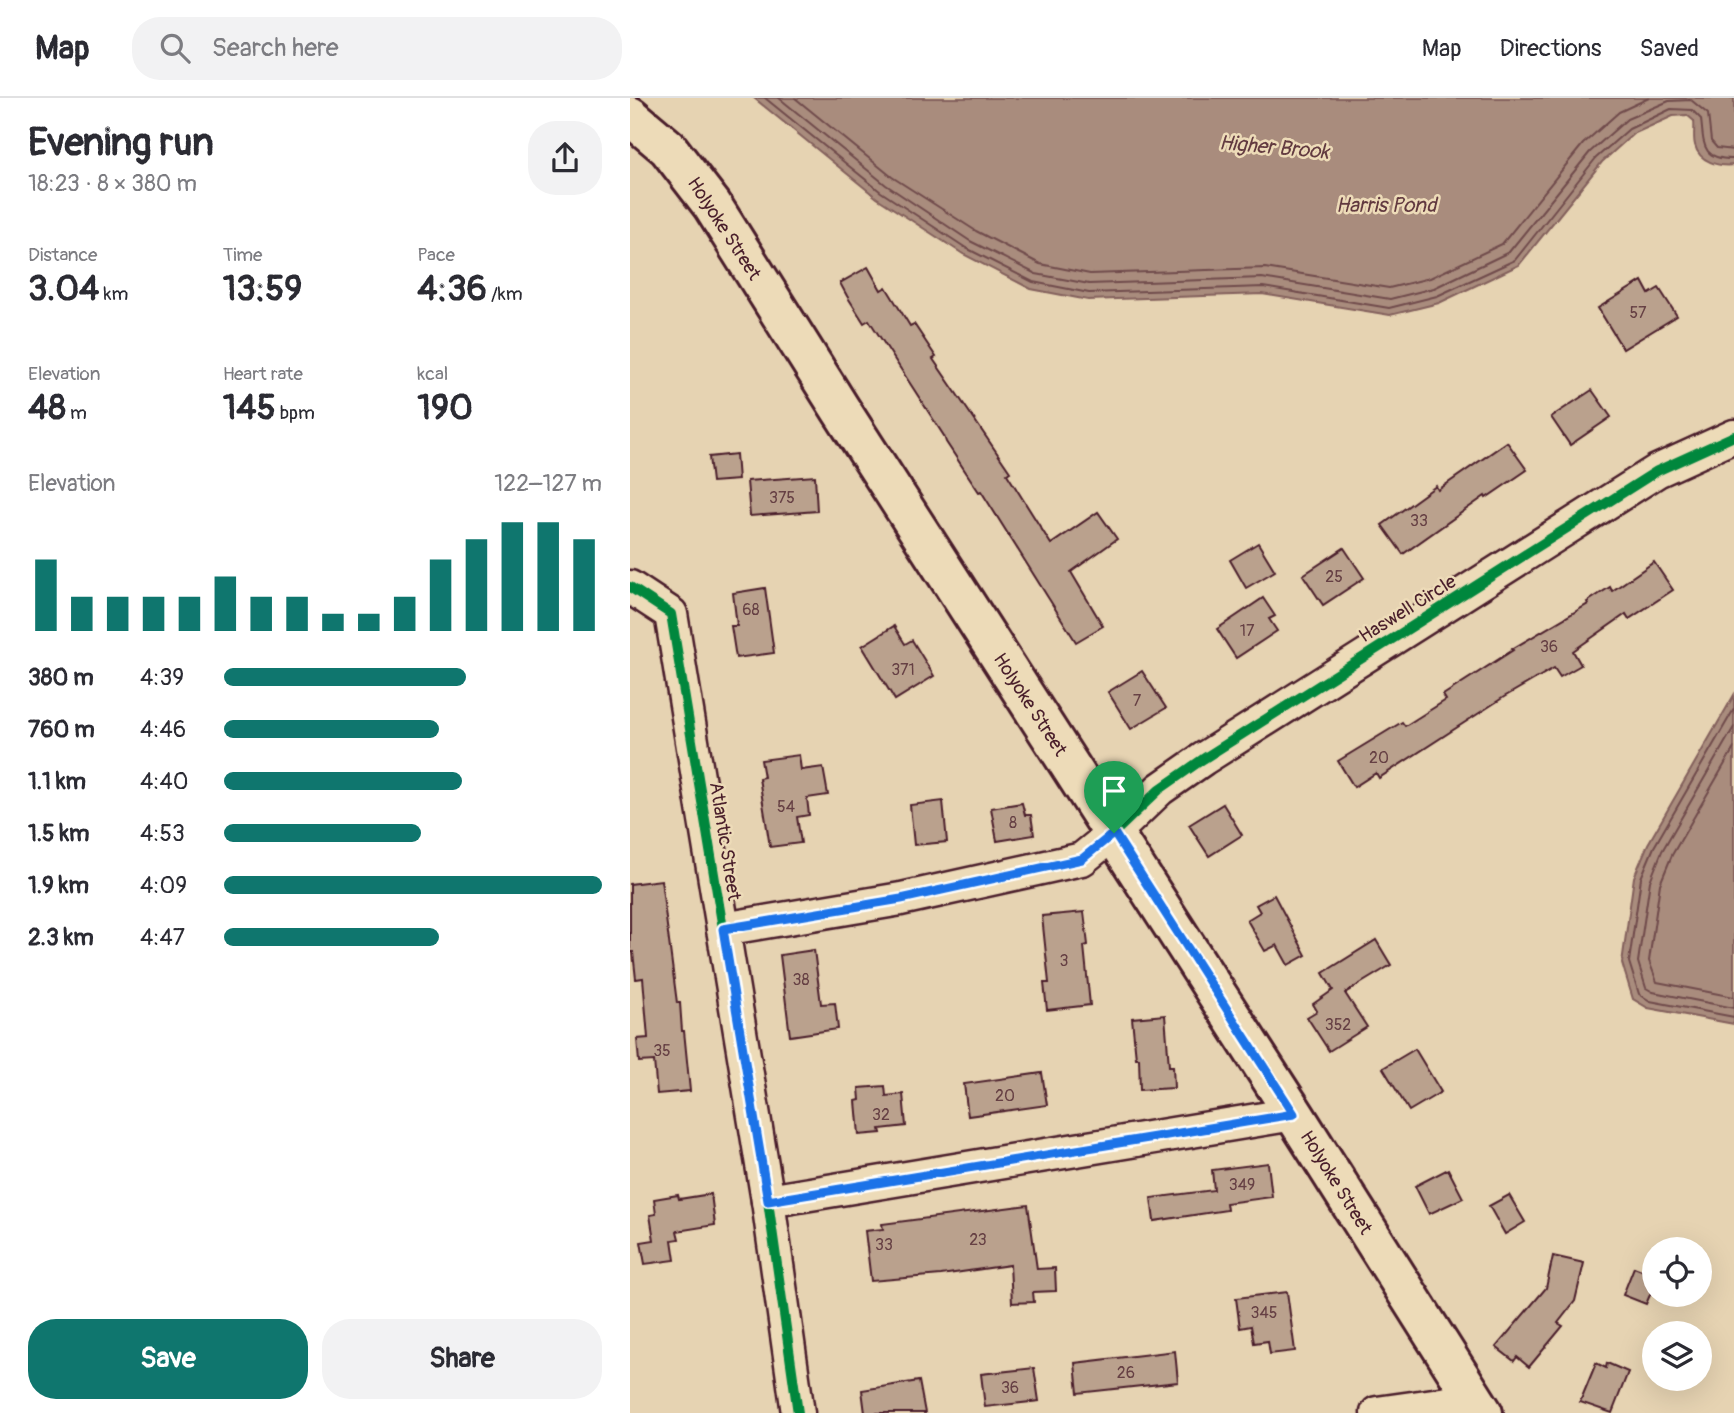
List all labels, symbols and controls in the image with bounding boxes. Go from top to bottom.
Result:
search box [132,17,622,80]
text: Map [35,28,90,69]
icon: search [156,29,194,67]
text: Search here [212,32,339,64]
text: Map [1422,34,1462,63]
text: Directions [1500,34,1601,63]
text: Saved [1639,34,1699,63]
text: Evening run [28,119,214,167]
button: share [528,121,602,195]
water label: Higher Brook [1218,129,1332,166]
text: 18:23 · 8 × 380 m [28,169,197,198]
street label: Holyoke Street [682,173,767,285]
water label: Harris Pond [1336,192,1439,219]
text: Distance [28,243,97,267]
text: Time [223,243,262,267]
text: Pace [417,243,455,267]
text: 3.04 [28,267,99,311]
text: 13:59 [223,267,302,311]
text: 4:36 [417,267,487,311]
text: km [99,282,128,306]
text: /km [487,282,523,306]
house number: 57 [1629,303,1647,323]
text: Elevation [28,362,100,386]
text: Heart rate [223,362,303,386]
text: kcal [417,362,448,386]
text: 48 [28,386,66,430]
text: 145 [223,386,276,430]
text: 190 [417,386,473,430]
text: m [66,401,87,425]
text: bpm [276,401,315,425]
text: Elevation [28,469,116,498]
text: 122–127 m [494,469,602,498]
house number: 375 [769,488,795,508]
house number: 33 [1410,511,1428,531]
house number: 25 [1325,567,1343,587]
street label: Haswell Circle [1354,569,1461,648]
house number: 68 [742,600,760,620]
house number: 17 [1240,621,1255,641]
house number: 36 [1540,637,1558,657]
street label: Holyoke Street [988,649,1073,761]
house number: 371 [891,660,915,680]
text: 380 m [28,663,94,692]
text: 4:39 [140,663,184,692]
house number: 7 [1133,691,1142,711]
text: 760 m [28,715,95,744]
text: 4:46 [140,715,186,744]
house number: 20 [1369,748,1389,768]
pin [1084,761,1144,833]
text: 1.1 km [28,767,86,796]
text: 4:40 [140,767,189,796]
icon: arrive [1095,772,1133,810]
street label: Atlantic Street [704,780,746,902]
house number: 54 [777,797,795,817]
house number: 8 [1009,813,1017,833]
text: 1.5 km [28,819,90,848]
text: 4:53 [140,819,185,848]
text: 1.9 km [28,871,89,900]
text: 4:09 [140,871,187,900]
text: 2.3 km [28,923,94,952]
text: 4:47 [140,923,185,952]
house number: 3 [1060,951,1069,971]
house number: 38 [793,970,810,990]
house number: 352 [1325,1015,1351,1035]
house number: 35 [653,1041,671,1061]
house number: 20 [995,1086,1015,1106]
house number: 32 [872,1105,890,1125]
street label: Holyoke Street [1295,1126,1378,1239]
house number: 349 [1229,1175,1255,1195]
house number: 23 [969,1230,987,1250]
house number: 33 [875,1235,893,1255]
map controls [1642,1237,1712,1391]
button: locate [1642,1237,1712,1307]
house number: 345 [1251,1303,1277,1323]
button: Save [28,1319,308,1399]
button: Share [322,1319,602,1399]
button: layers [1642,1321,1712,1391]
house number: 26 [1117,1363,1135,1383]
house number: 36 [1001,1378,1019,1398]

